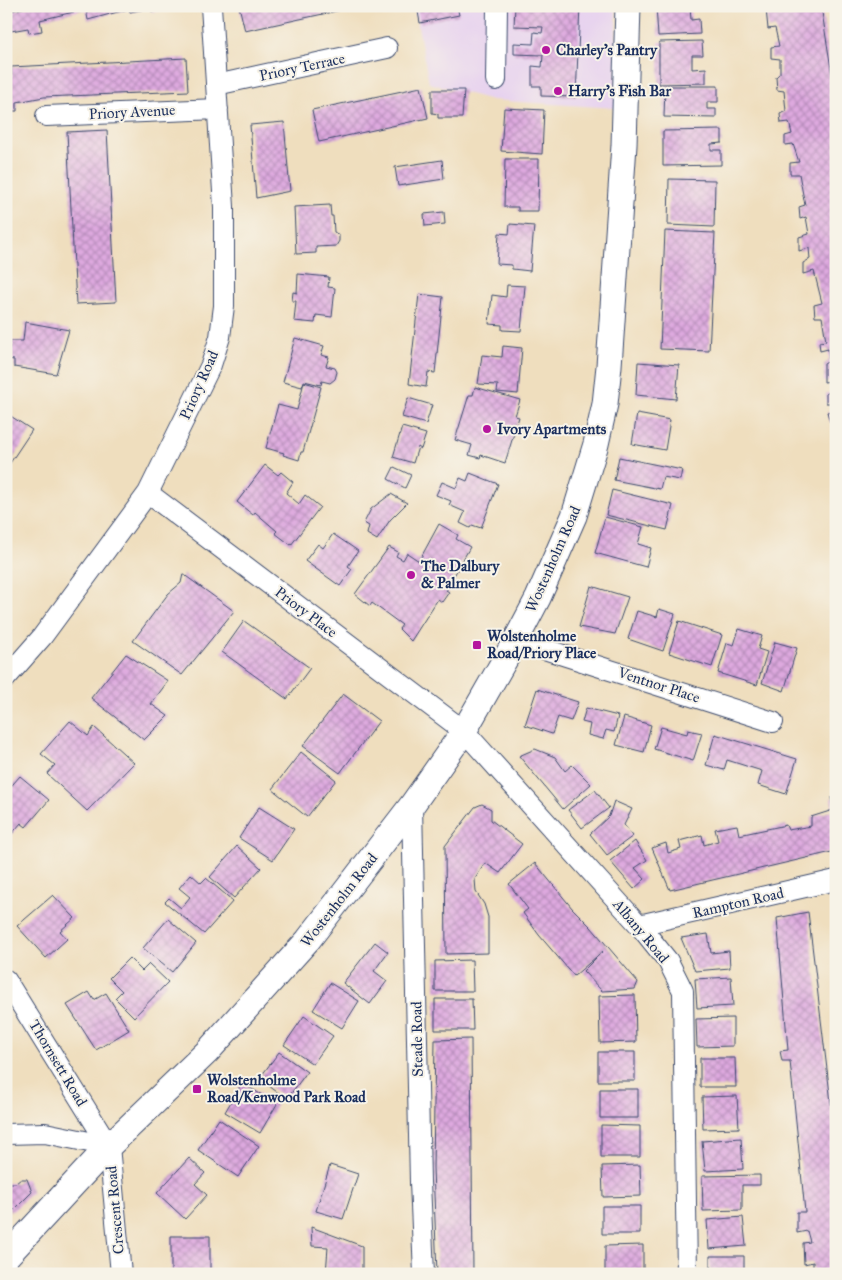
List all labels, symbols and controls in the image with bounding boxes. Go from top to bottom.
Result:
place label: Charley's Pantry [556,41,658,60]
marker: Charley's Pantry [540,44,552,56]
street label: Priory Terrace [258,49,346,85]
place label: Harry's Fish Bar [568,82,671,101]
marker: Harry's Fish Bar [552,85,564,97]
street label: Priory Avenue [88,101,176,123]
street label: Priory Road [176,347,222,422]
place label: Ivory Apartments [497,420,607,439]
marker: Ivory Apartments [481,423,493,435]
street label: Wostenholm Road [522,503,585,615]
place label: The Dalbury & Palmer [420,557,500,592]
marker: The Dalbury & Palmer [405,569,417,581]
street label: Priory Place [271,583,341,641]
place label: Wolstenholme Road/Priory Place [487,627,597,663]
marker: Wolstenholme Road/Priory Place [471,639,483,651]
street label: Ventnor Place [615,663,702,707]
street label: Wostenholm Road [297,849,382,951]
street label: Rampton Road [691,884,786,922]
street label: Albany Road [608,895,673,967]
street label: Steade Road [407,1001,427,1077]
street label: Thornsett Road [25,1017,91,1110]
place label: Wolstenholme Road/Kenwood Park Road [207,1071,366,1106]
marker: Wolstenholme Road/Kenwood Park Road [191,1083,203,1095]
street label: Crescent Road [102,1165,128,1255]

